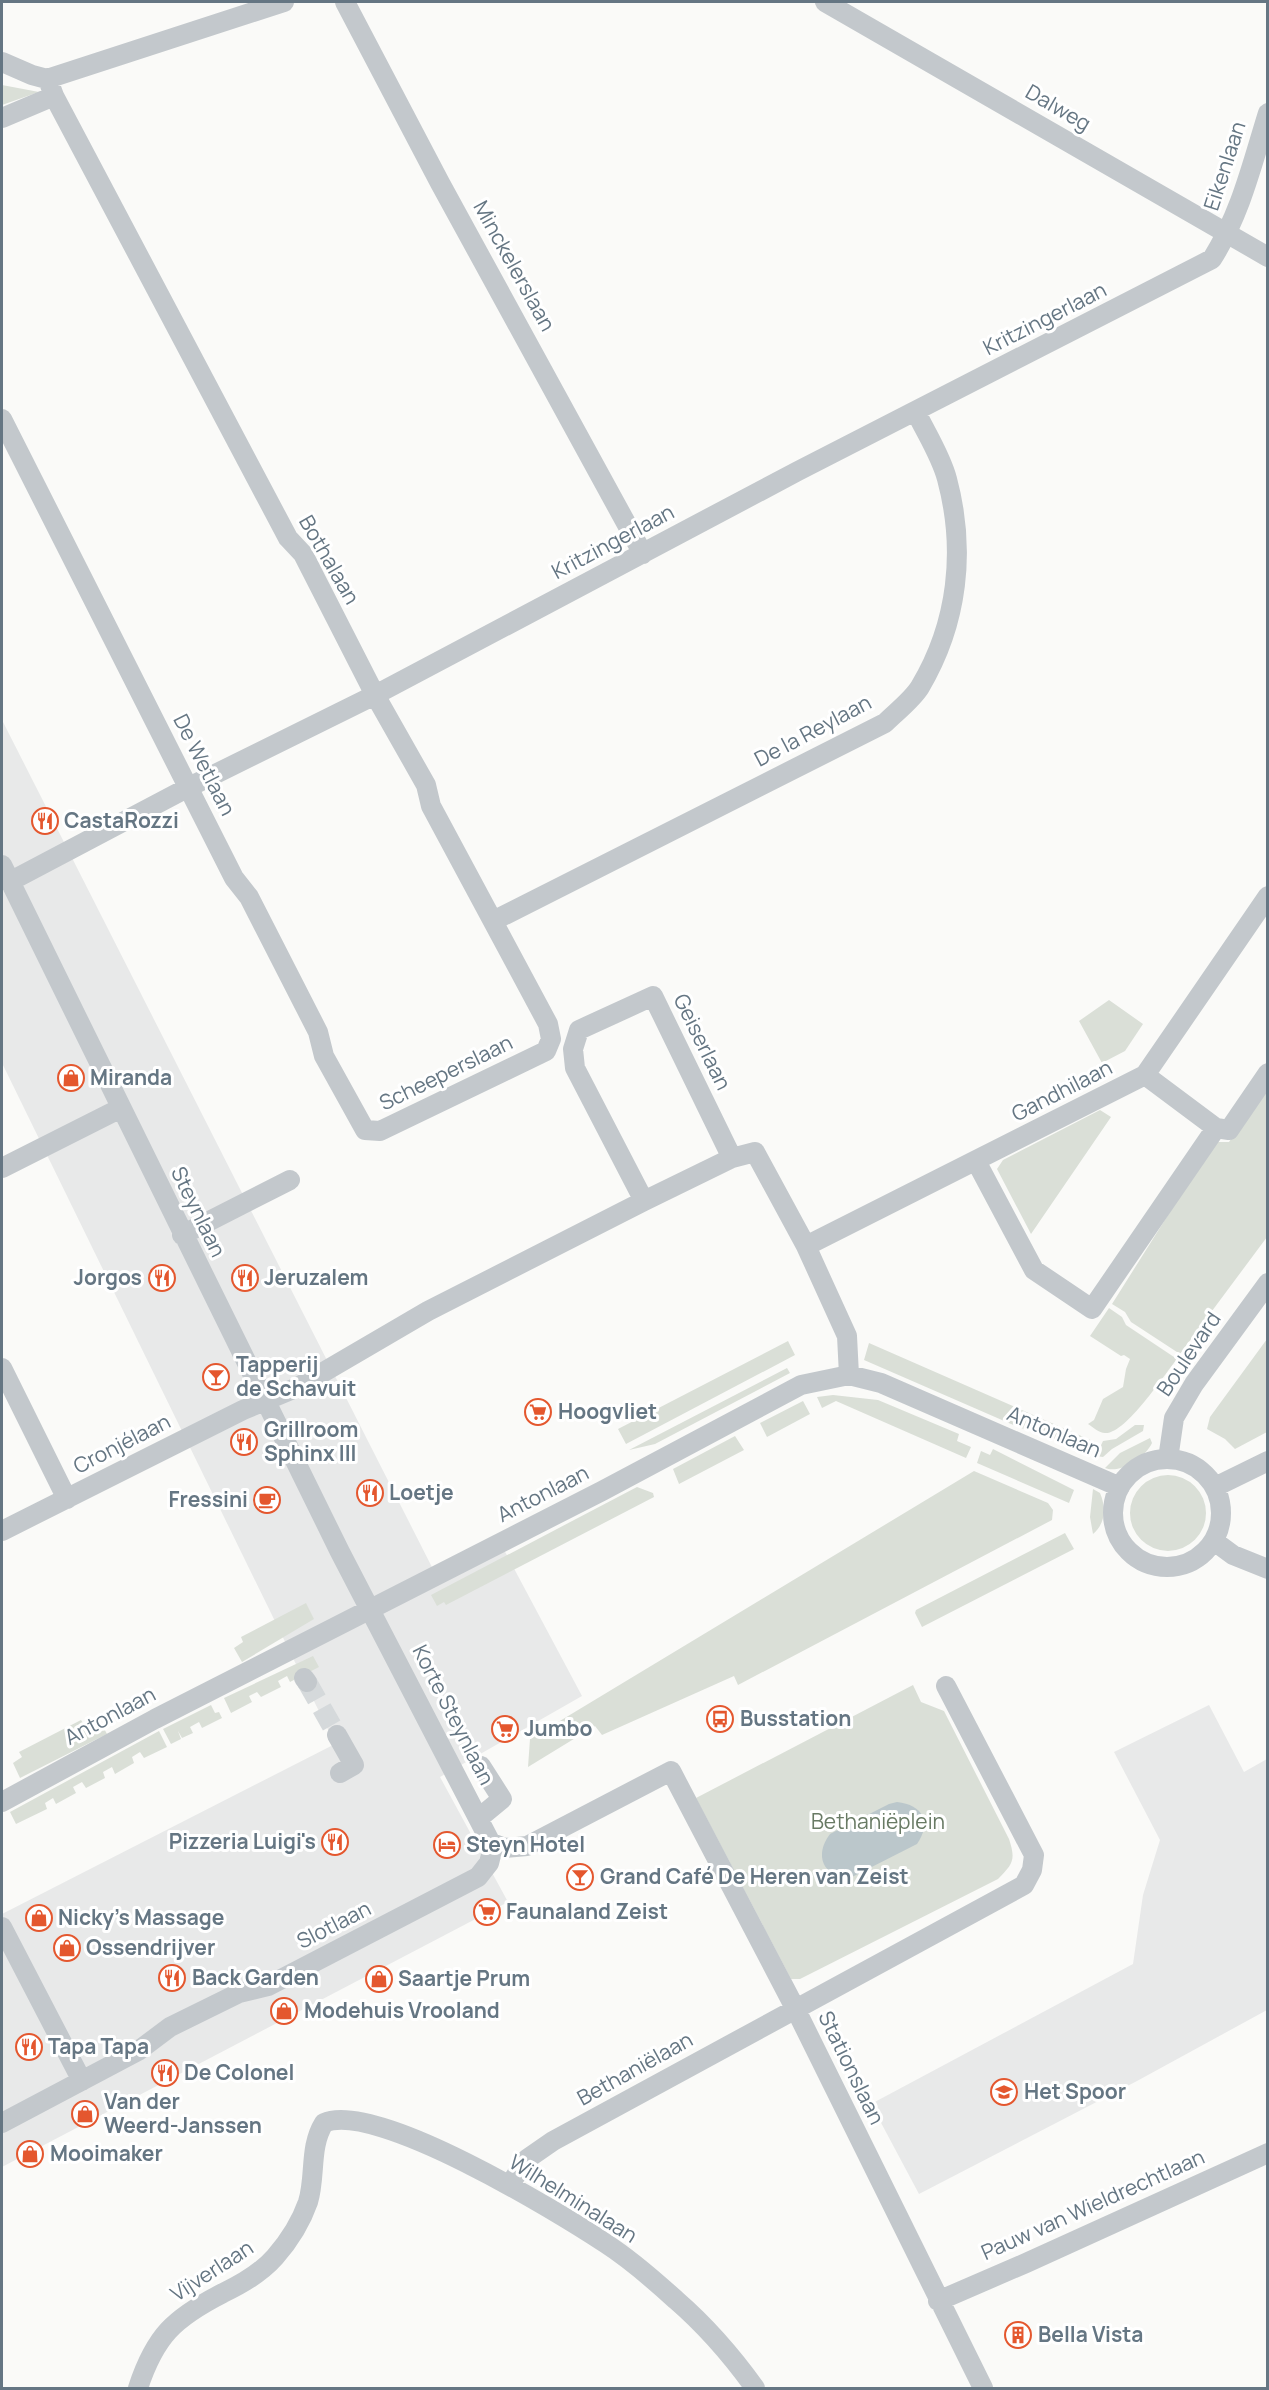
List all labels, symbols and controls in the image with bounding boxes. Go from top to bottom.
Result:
street label: Dalweg [1021,77,1096,137]
street label: Eikenlaan [1196,118,1252,214]
street label: Minckelerslaan [467,195,562,336]
street label: Kritzingerlaan [978,275,1111,361]
street label: Kritzingerlaan [546,497,679,585]
street label: Bothalaan [293,510,367,609]
street label: De la Reylaan [749,688,876,773]
street label: De Wetlaan [167,709,242,820]
restaurant icon: CastaRozzi [30,806,60,836]
place label: CastaRozzi [64,806,179,834]
street label: Geiserlaan [668,989,738,1094]
street label: Scheeperslaan [374,1028,517,1116]
street label: Gandhilaan [1006,1053,1117,1127]
shop icon: Miranda [56,1063,86,1093]
place label: Miranda [90,1063,172,1091]
street label: Steynlaan [165,1162,233,1261]
place label: Jorgos [74,1263,142,1291]
restaurant icon: Jorgos [147,1263,177,1293]
restaurant icon: Jeruzalem [230,1263,260,1293]
place label: Jeruzalem [264,1263,368,1291]
street label: Boulevard [1150,1306,1227,1401]
place label: Tapperij de Schavuit [236,1350,356,1402]
bar icon: Tapperij de Schavuit [201,1362,231,1392]
supermarket icon: Hoogvliet [523,1397,553,1427]
place label: Hoogvliet [558,1397,657,1425]
street label: Antonlaan [1003,1399,1106,1463]
street label: Cronjélaan [68,1407,175,1480]
place label: Grillroom Sphinx III [264,1415,358,1467]
restaurant icon: Grillroom Sphinx III [229,1427,259,1457]
street label: Antonlaan [492,1458,593,1528]
restaurant icon: Loetje [355,1478,385,1508]
place label: Loetje [389,1478,454,1506]
place label: Fressini [169,1485,248,1513]
cafe icon: Fressini [252,1485,282,1515]
street label: Korte Steynlaan [407,1640,501,1789]
street label: Antonlaan [59,1679,160,1751]
bus stop icon: Busstation [705,1704,735,1734]
place label: Busstation [740,1704,851,1732]
supermarket icon: Jumbo [490,1714,520,1744]
place label: Jumbo [524,1714,592,1742]
park label: Bethaniëplein [811,1807,945,1835]
place label: Pizzeria Luigi's [169,1827,316,1855]
restaurant icon: Pizzeria Luigi's [320,1827,350,1857]
hotel icon: Steyn Hotel [432,1830,462,1860]
place label: Steyn Hotel [466,1830,585,1858]
bar icon: Grand Café De Heren van Zeist [565,1862,595,1892]
place label: Grand Café De Heren van Zeist [600,1862,909,1890]
street label: Slotlaan [292,1894,375,1955]
supermarket icon: Faunaland Zeist [472,1897,502,1927]
place label: Faunaland Zeist [506,1897,668,1925]
shop icon: Nicky's Massage [24,1903,54,1933]
place label: Nicky's Massage [58,1903,224,1931]
shop icon: Ossendrijver [52,1933,82,1963]
place label: Ossendrijver [86,1933,215,1961]
restaurant icon: Back Garden [157,1963,187,1993]
place label: Back Garden [192,1963,319,1991]
shop icon: Saartje Prum [364,1964,394,1994]
place label: Saartje Prum [398,1964,530,1992]
shop icon: Modehuis Vrooland [269,1996,299,2026]
place label: Modehuis Vrooland [304,1996,500,2024]
street label: Stationslaan [812,2006,891,2129]
street label: Bethaniëlaan [572,2025,697,2111]
restaurant icon: Tapa Tapa [14,2032,44,2062]
place label: Tapa Tapa [48,2032,149,2060]
restaurant icon: De Colonel [150,2058,180,2088]
place label: De Colonel [184,2058,294,2086]
school or university icon: Het Spoor [989,2077,1019,2107]
place label: Het Spoor [1024,2077,1126,2105]
place label: Van der Weerd-Janssen [104,2087,262,2139]
shop icon: Van der Weerd-Janssen [70,2099,100,2129]
shop icon: Mooimaker [15,2139,45,2169]
place label: Mooimaker [50,2139,163,2167]
street label: Pauw van Wieldrechtlaan [977,2142,1209,2266]
street label: Wilhelminalaan [504,2148,643,2249]
street label: Vijverlaan [165,2233,258,2307]
building icon: Bella Vista [1003,2320,1033,2350]
place label: Bella Vista [1038,2320,1143,2348]

